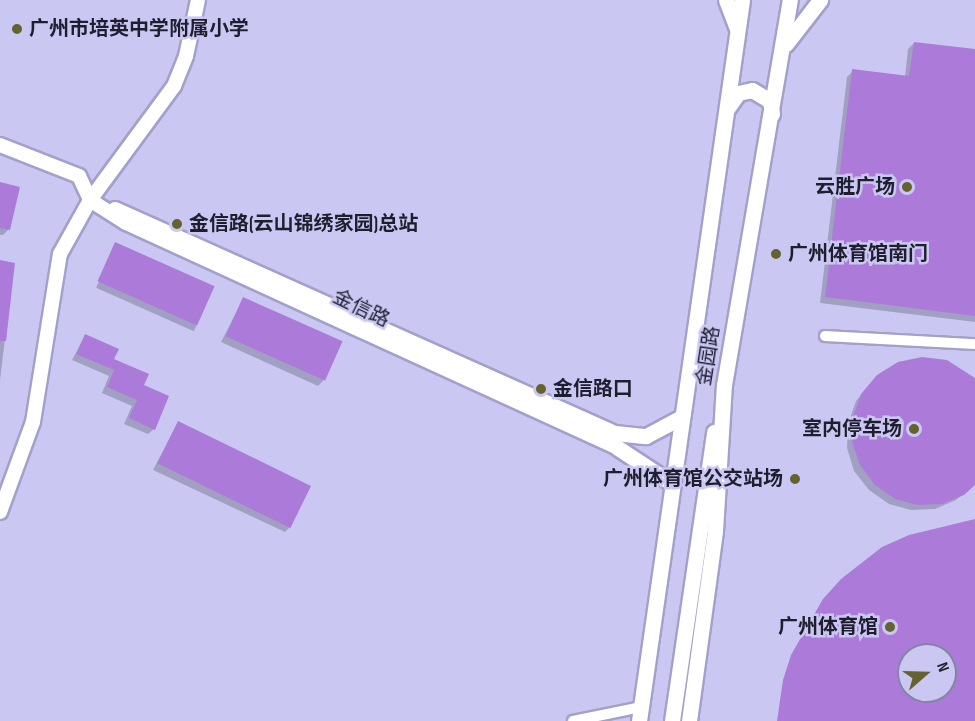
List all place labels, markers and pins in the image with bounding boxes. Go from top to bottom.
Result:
place label: 广州市培英中学附属小学 [29,17,249,41]
marker: 广州市培英中学附属小学 [10,22,24,36]
place label: 云胜广场 [815,175,895,199]
marker: 云胜广场 [900,180,914,194]
place label: 金信路(云山锦绣家园)总站 [189,212,418,236]
marker: 金信路(云山锦绣家园)总站 [170,217,184,231]
place label: 广州体育馆南门 [788,242,928,266]
marker: 广州体育馆南门 [769,247,783,261]
place label: 金信路口 [553,377,633,401]
marker: 金信路口 [534,382,548,396]
place label: 室内停车场 [802,417,902,441]
marker: 室内停车场 [907,422,921,436]
place label: 广州体育馆公交站场 [603,467,783,491]
marker: 广州体育馆公交站场 [788,472,802,486]
place label: 广州体育馆 [778,615,878,639]
marker: 广州体育馆 [883,620,897,634]

